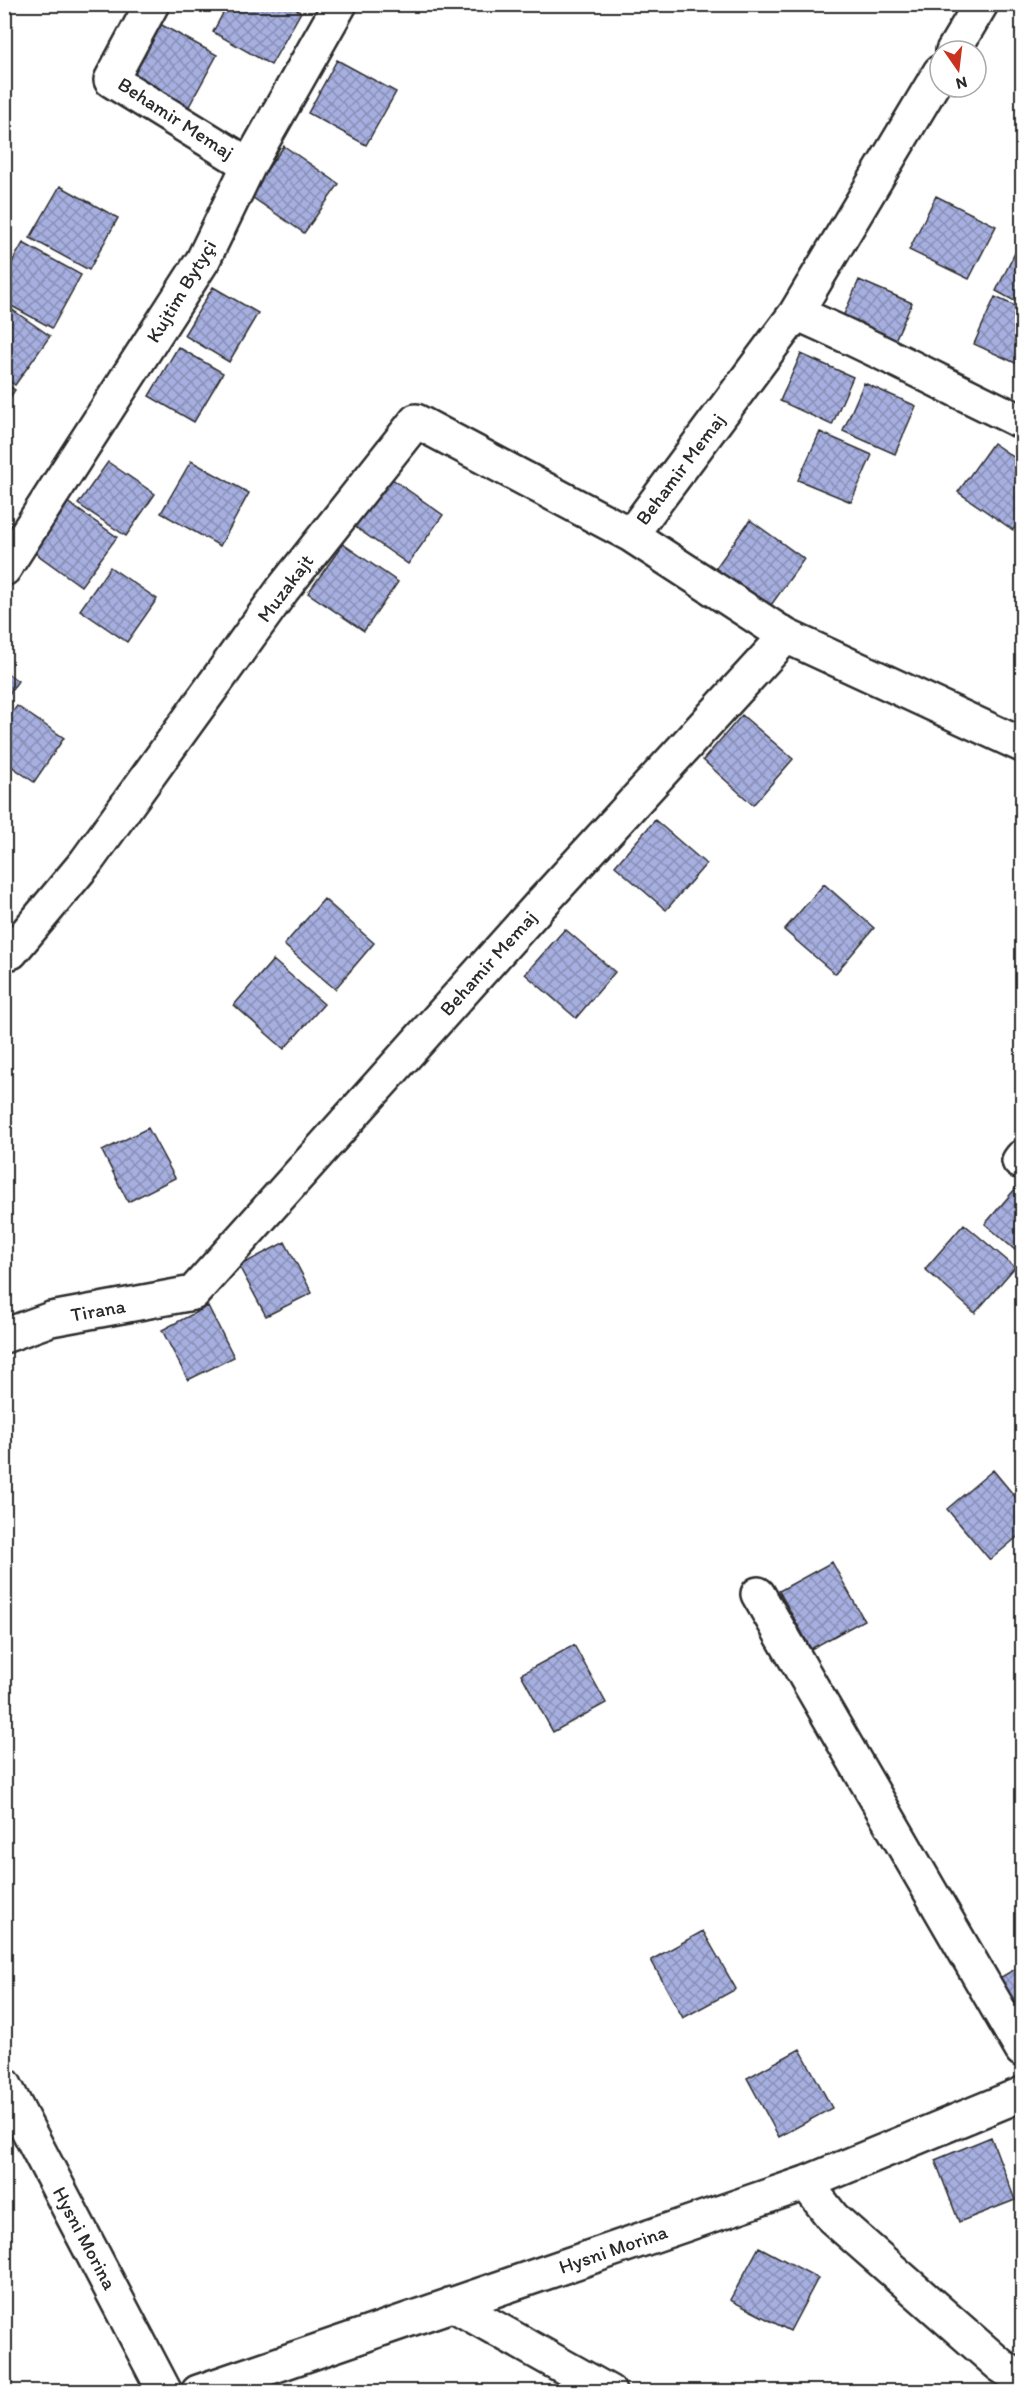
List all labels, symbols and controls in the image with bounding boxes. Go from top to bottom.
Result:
north arrow [928,39,988,99]
street label: Behamir Memaj [113,72,239,164]
text: N [954,73,969,94]
street label: Kujtim Bytyçi [141,235,221,347]
street label: Behamir Memaj [630,408,730,530]
street label: Muzakajt [252,549,318,627]
street label: Behamir Memaj [434,905,542,1021]
street label: Tirana [69,1293,128,1327]
street label: Hysni Morina [48,2182,123,2294]
street label: Hysni Morina [555,2219,671,2279]

